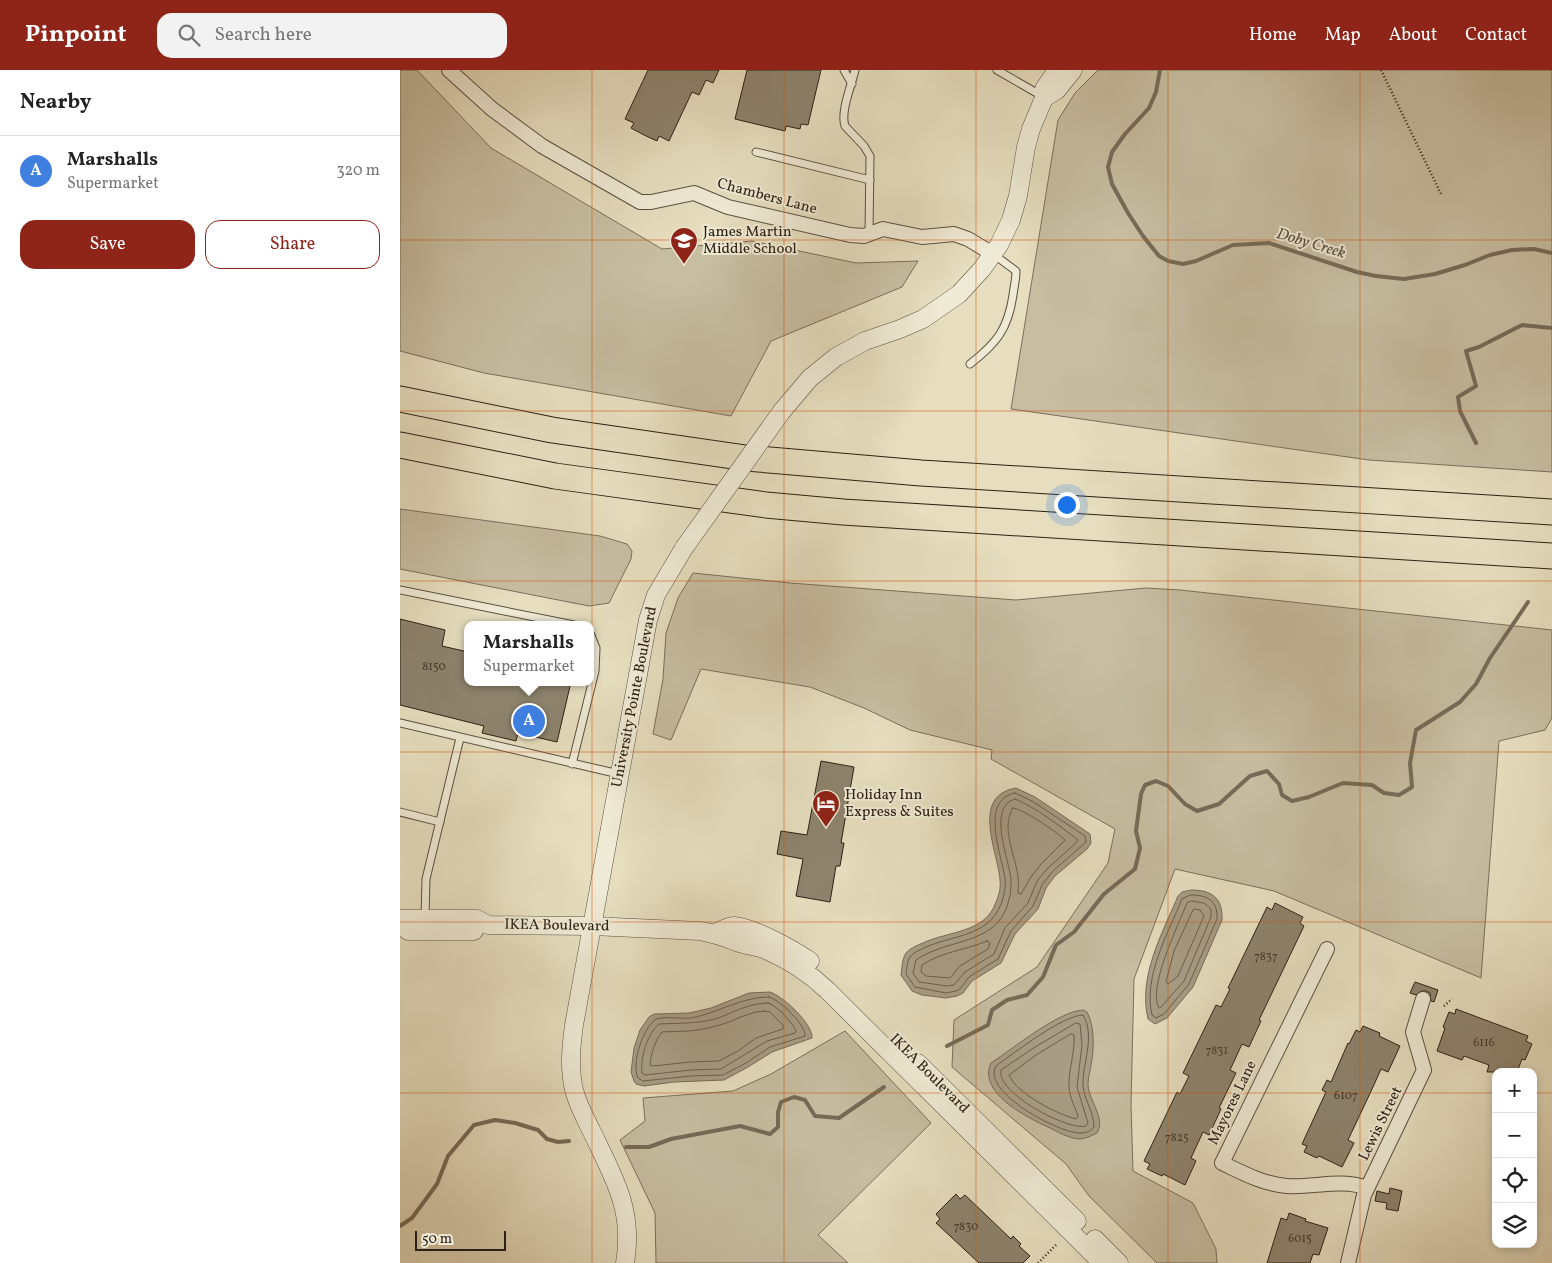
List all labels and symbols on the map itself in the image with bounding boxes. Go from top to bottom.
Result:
street label: Chambers Lane [715,174,819,220]
place label: James Martin Middle School [703,222,797,260]
water label: Doby Creek [1274,223,1349,265]
school or university icon: James Martin Middle School [669,226,699,265]
your location [1054,492,1080,518]
street label: University Pointe Boulevard [607,605,663,789]
house number: 8150 [422,659,446,675]
pin: A [513,702,545,740]
place label: Holiday Inn Express & Suites [845,785,954,823]
hotel icon: Holiday Inn Express & Suites [811,789,841,828]
street label: IKEA Boulevard [504,915,610,937]
house number: 7837 [1254,949,1278,965]
street label: IKEA Boulevard [884,1029,974,1119]
house number: 6116 [1473,1035,1495,1051]
house number: 7831 [1206,1043,1228,1059]
street label: Mayores Lane [1203,1057,1263,1149]
street label: Lewis Street [1354,1083,1408,1165]
house number: 6107 [1334,1088,1358,1104]
house number: 7825 [1165,1130,1189,1146]
house number: 7830 [954,1219,978,1235]
scale bar [415,1228,506,1251]
house number: 6015 [1288,1231,1312,1247]

